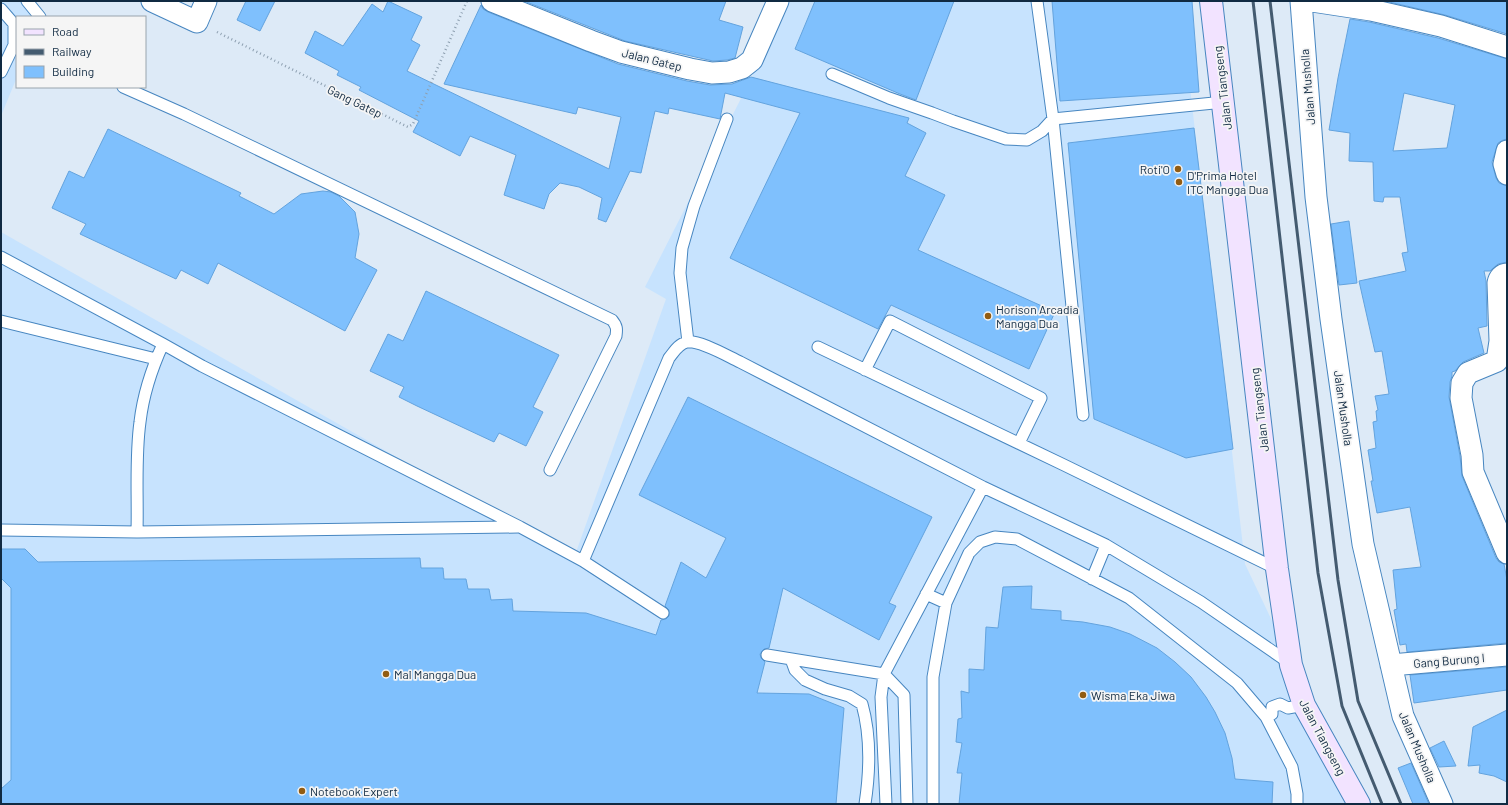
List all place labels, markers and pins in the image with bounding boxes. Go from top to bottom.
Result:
place label: Roti'O [1140,162,1170,176]
marker: Roti'O [1173,164,1183,174]
place label: D'Prima Hotel ITC Mangga Dua [1187,168,1268,196]
marker: D'Prima Hotel ITC Mangga Dua [1174,177,1184,187]
place label: Horison Arcadia Mangga Dua [996,302,1079,330]
marker: Horison Arcadia Mangga Dua [983,311,993,321]
place label: Mal Mangga Dua [394,667,476,681]
marker: Mal Mangga Dua [381,669,391,679]
place label: Wisma Eka Jiwa [1091,688,1175,702]
marker: Wisma Eka Jiwa [1078,690,1088,700]
place label: Notebook Expert [310,784,398,798]
marker: Notebook Expert [297,786,307,796]

